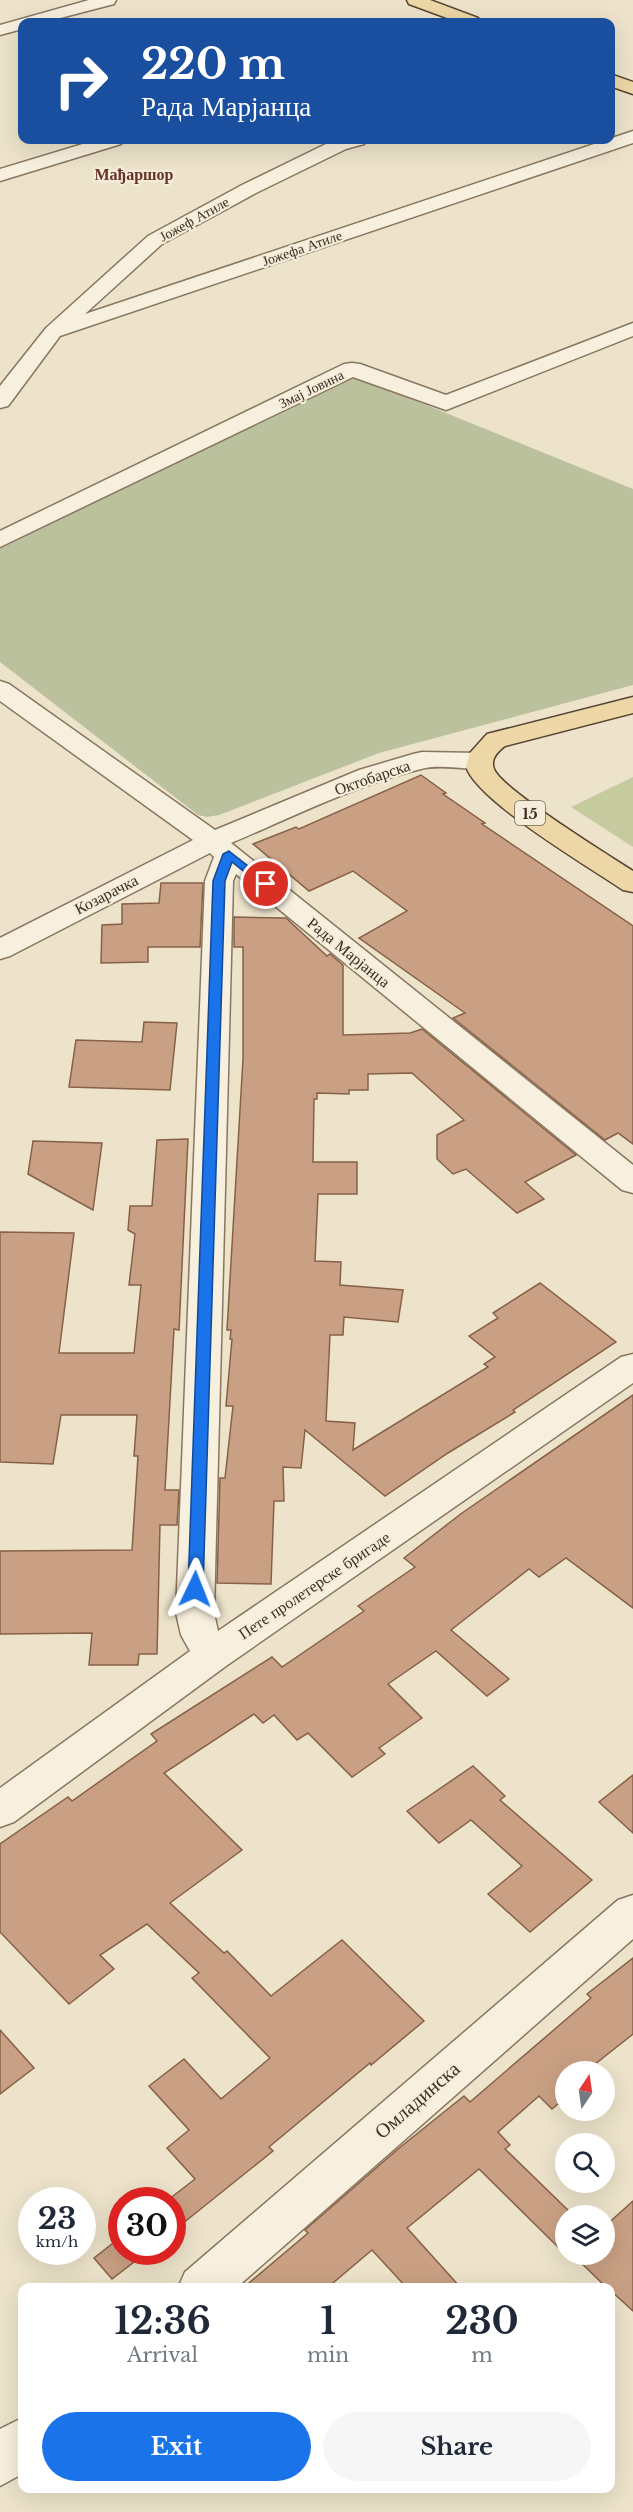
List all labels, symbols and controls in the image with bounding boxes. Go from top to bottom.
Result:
text: 220 m [141,38,285,90]
icon: right [42,42,120,120]
text: Рада Марјанца [141,90,311,123]
district label: Мађаршор [95,164,174,184]
street label: Јожеф Атиле [156,192,232,246]
street label: Јожефа Атиле [260,226,344,270]
street label: Змај Јовина [276,365,347,412]
street label: Октобарска [331,755,413,799]
road number: 15 [515,801,545,825]
pin [240,858,291,909]
icon: arrive [249,867,282,900]
street label: Козарачка [71,870,141,918]
street label: Рада Марјанца [303,912,395,992]
street label: Пете пролетерске бригаде [234,1527,394,1643]
position arrow [163,1557,227,1621]
street label: Омладинска [370,2057,464,2143]
north arrow [555,2061,615,2121]
map controls [555,2061,615,2265]
button: search [555,2133,615,2193]
speed limit sign: 30 [108,2187,186,2265]
text: 23 [38,2200,76,2237]
button: layers [555,2205,615,2265]
text: km/h [36,2232,78,2251]
text: 12:36 [114,2299,211,2344]
text: 1 [320,2299,336,2344]
text: 230 [445,2299,519,2344]
text: Arrival [127,2343,198,2367]
text: min [307,2343,349,2367]
text: m [471,2343,493,2367]
button: Exit [42,2412,311,2481]
button: Share [323,2412,591,2481]

